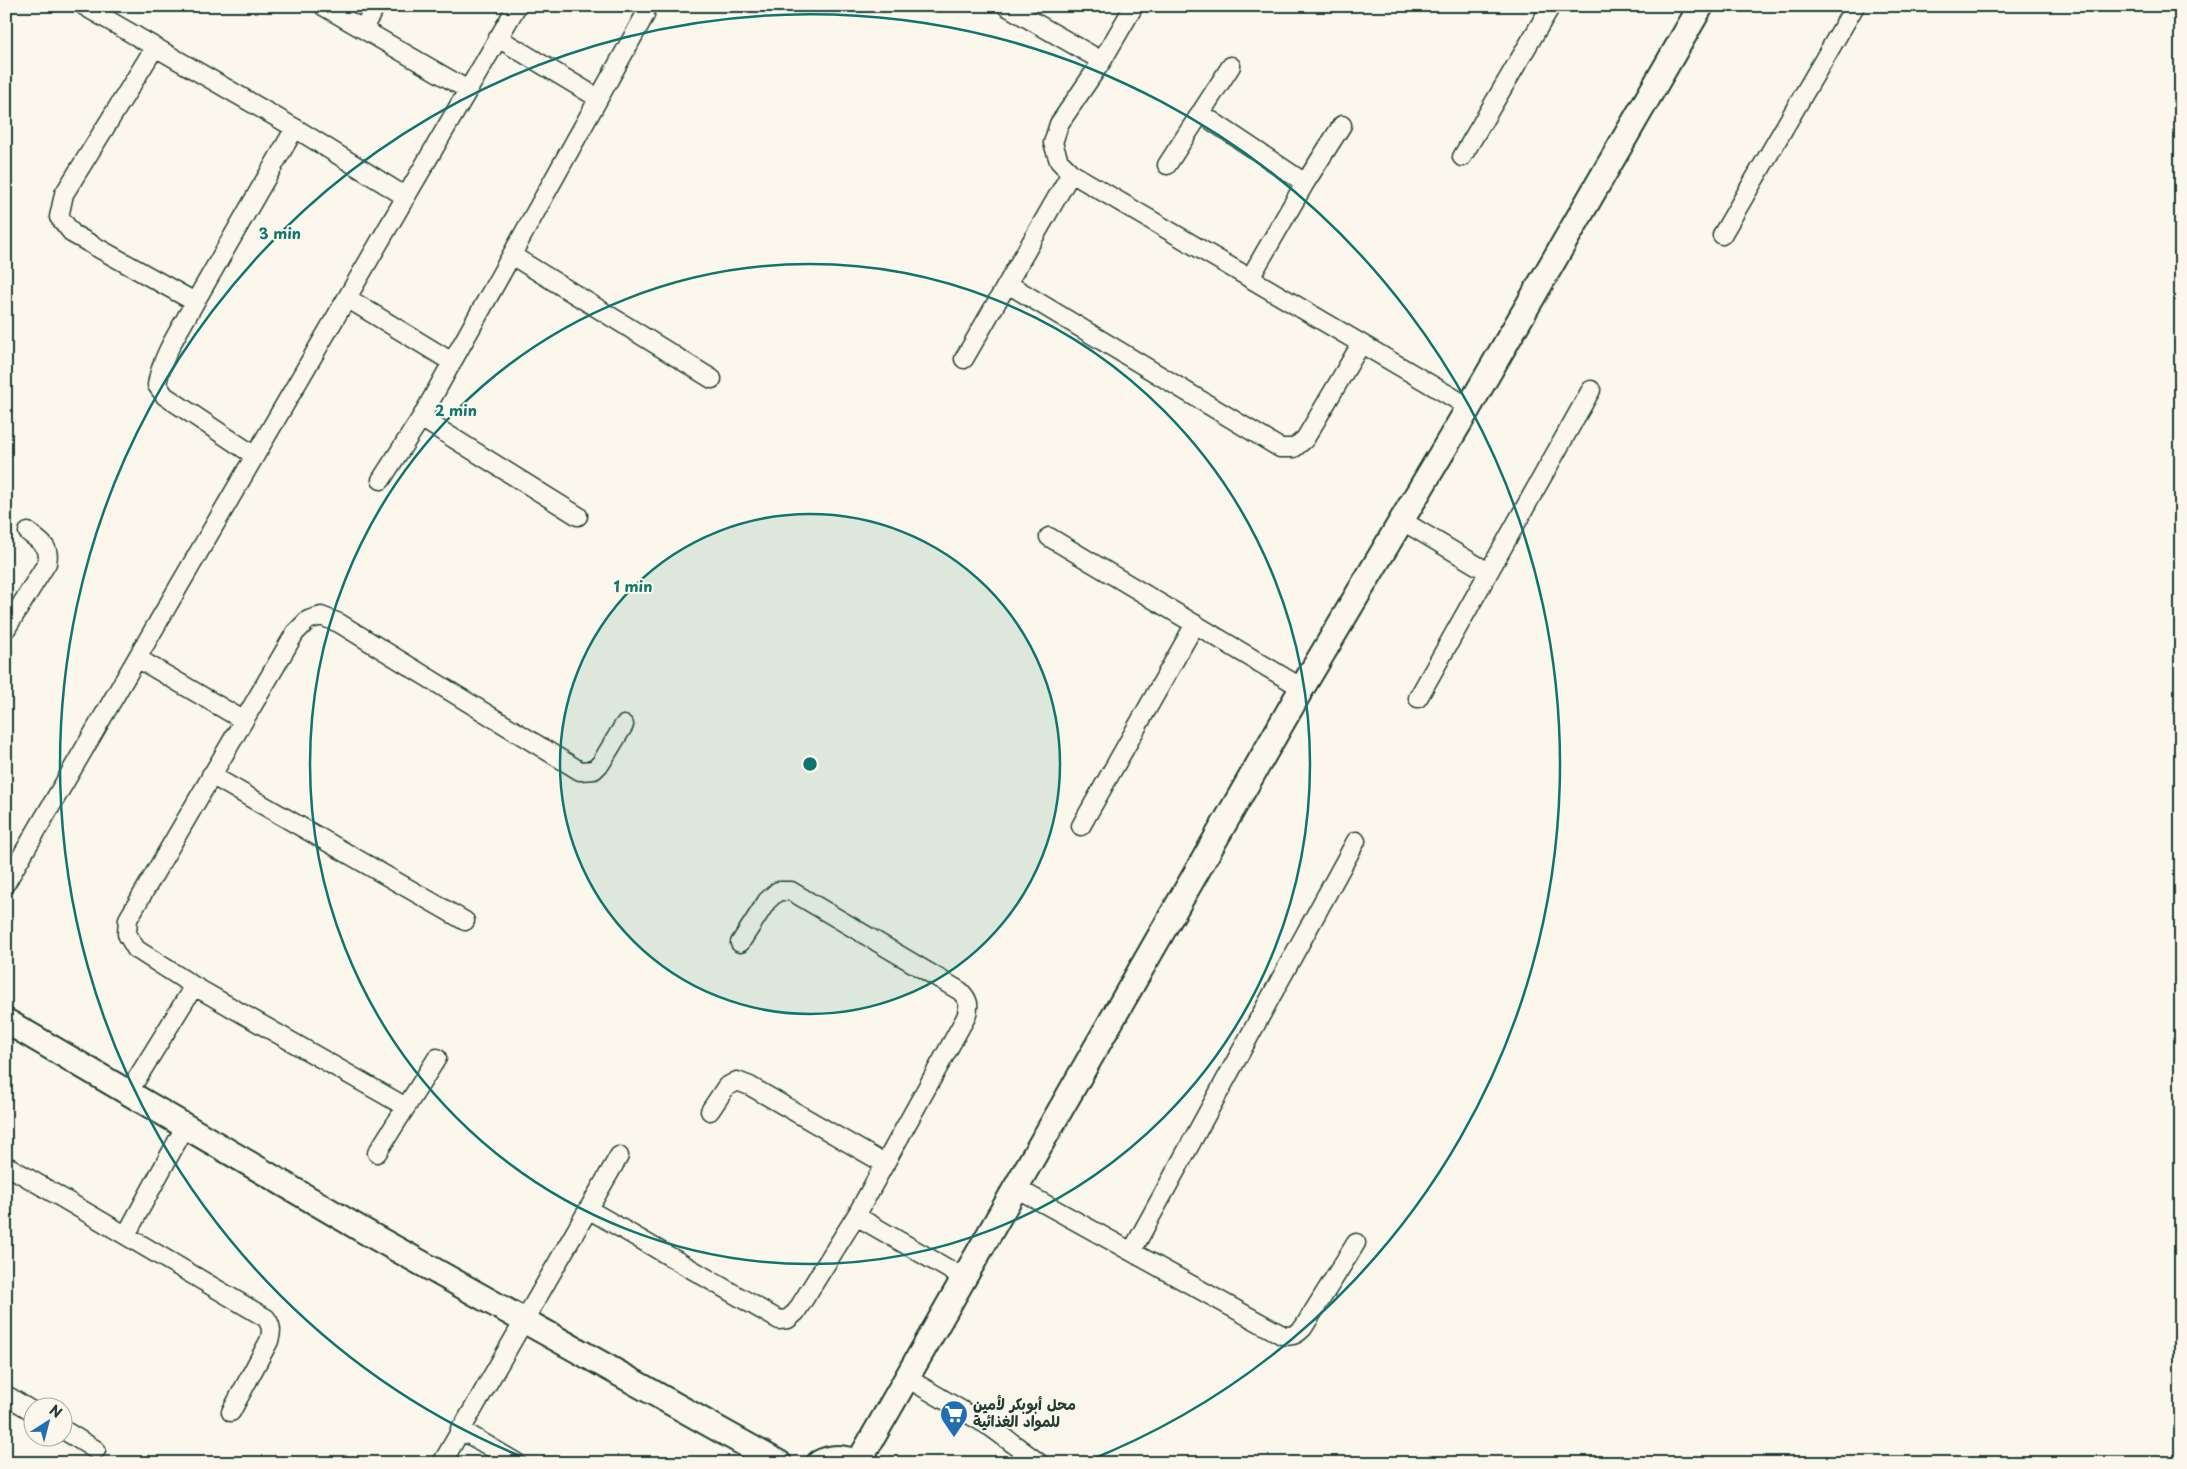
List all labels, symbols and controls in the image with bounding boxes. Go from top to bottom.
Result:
text: 3 min [259,221,301,244]
text: 2 min [435,398,477,421]
text: 1 min [614,574,652,597]
centre of rings [801,755,819,773]
place label: محل أبوبكر لأمين للمواد الغذائية [973,1392,1076,1432]
north arrow [22,1396,72,1446]
text: N [45,1399,67,1423]
supermarket icon: محل أبوبكر لأمين للمواد الغذائية [939,1399,969,1438]

